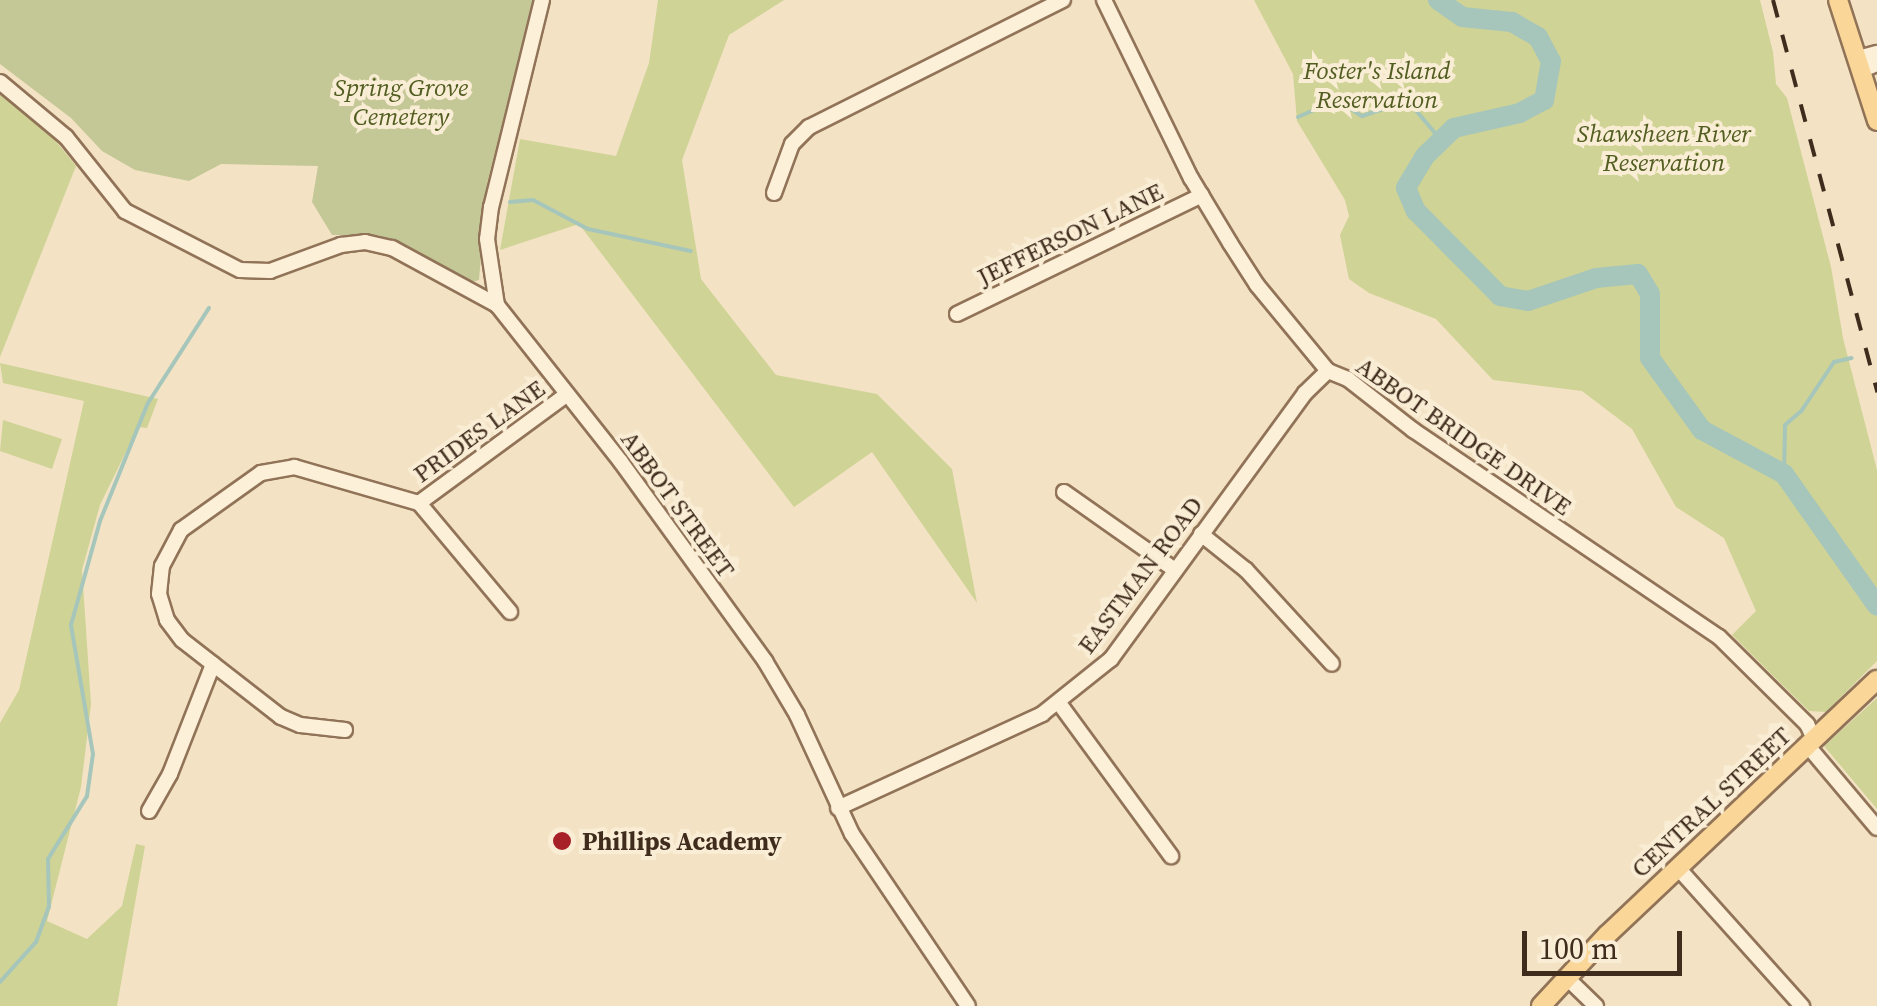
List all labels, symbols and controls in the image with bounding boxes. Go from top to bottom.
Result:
park label: Foster's Island Reservation [1303,56,1451,115]
park label: Spring Grove Cemetery [334,73,468,132]
park label: Shawsheen River Reservation [1577,119,1751,178]
street label: JEFFERSON LANE [972,176,1168,292]
street label: ABBOT BRIDGE DRIVE [1350,350,1578,522]
street label: PRIDES LANE [407,373,551,489]
street label: ABBOT STREET [615,425,741,583]
street label: EASTMAN ROAD [1071,491,1209,659]
street label: CENTRAL STREET [1625,720,1797,884]
place label: Phillips Academy [582,826,782,856]
marker: Phillips Academy [551,830,573,852]
scale bar [1527,911,1687,973]
text: 100 m [1539,928,1618,969]

